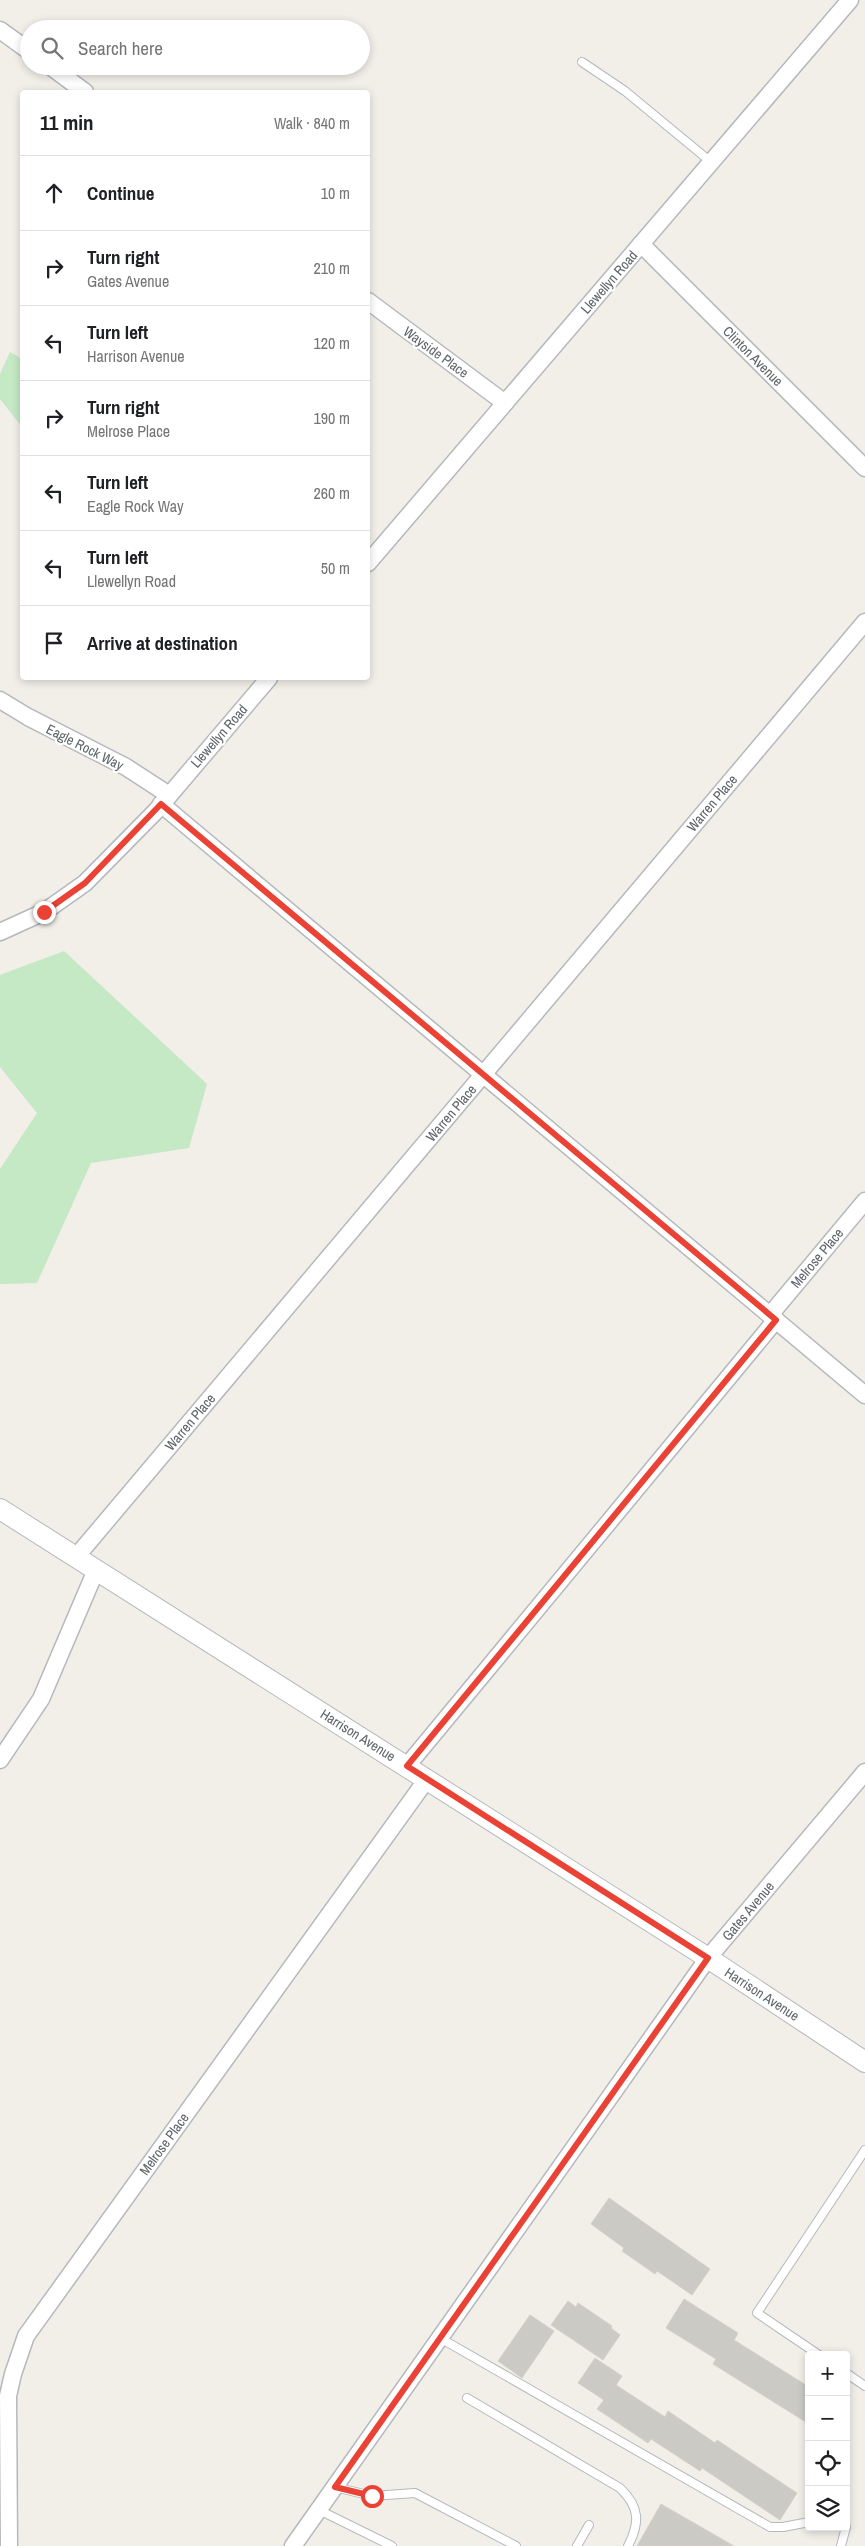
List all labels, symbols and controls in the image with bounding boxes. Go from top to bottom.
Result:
search box [20,20,370,75]
icon: search [38,34,66,62]
text: Search here [78,35,163,61]
text: 11 min [40,108,94,137]
text: Walk · 840 m [274,112,350,134]
icon: ahead [40,179,68,207]
text: Continue [87,180,155,206]
text: 10 m [321,182,350,204]
text: Turn right [87,244,159,270]
street label: Llewellyn Road [577,247,641,317]
icon: right [40,254,68,282]
text: 210 m [314,257,350,279]
text: Gates Avenue [87,270,169,292]
text: Turn left [87,319,148,345]
street label: Wayside Place [400,322,472,382]
street label: Clinton Avenue [719,322,787,390]
icon: left [40,329,68,357]
text: 120 m [314,332,350,354]
text: Harrison Avenue [87,345,185,367]
text: Turn right [87,394,159,420]
icon: right [40,404,68,432]
text: 190 m [314,407,350,429]
text: Melrose Place [87,420,170,442]
text: Turn left [87,469,148,495]
icon: left [40,479,68,507]
text: 260 m [314,482,350,504]
text: Eagle Rock Way [87,495,184,517]
text: Turn left [87,544,148,570]
icon: left [40,554,68,582]
text: 50 m [321,557,350,579]
text: Llewellyn Road [87,570,176,592]
icon: arrive [40,629,68,657]
text: Arrive at destination [87,630,238,656]
street label: Llewellyn Road [187,701,251,771]
street label: Eagle Rock Way [43,720,127,774]
street label: Warren Place [683,771,741,835]
route end [33,901,56,924]
street label: Warren Place [422,1081,480,1145]
street label: Melrose Place [787,1224,847,1292]
street label: Warren Place [161,1390,219,1454]
street label: Harrison Avenue [317,1705,399,1765]
street label: Gates Avenue [718,1878,778,1944]
street label: Harrison Avenue [721,1963,803,2025]
street label: Melrose Place [135,2109,193,2179]
map controls [805,2351,850,2531]
button: + [805,2351,850,2396]
button: − [805,2396,850,2441]
button: locate [805,2441,850,2486]
route start [361,2485,384,2508]
button: layers [805,2486,850,2531]

